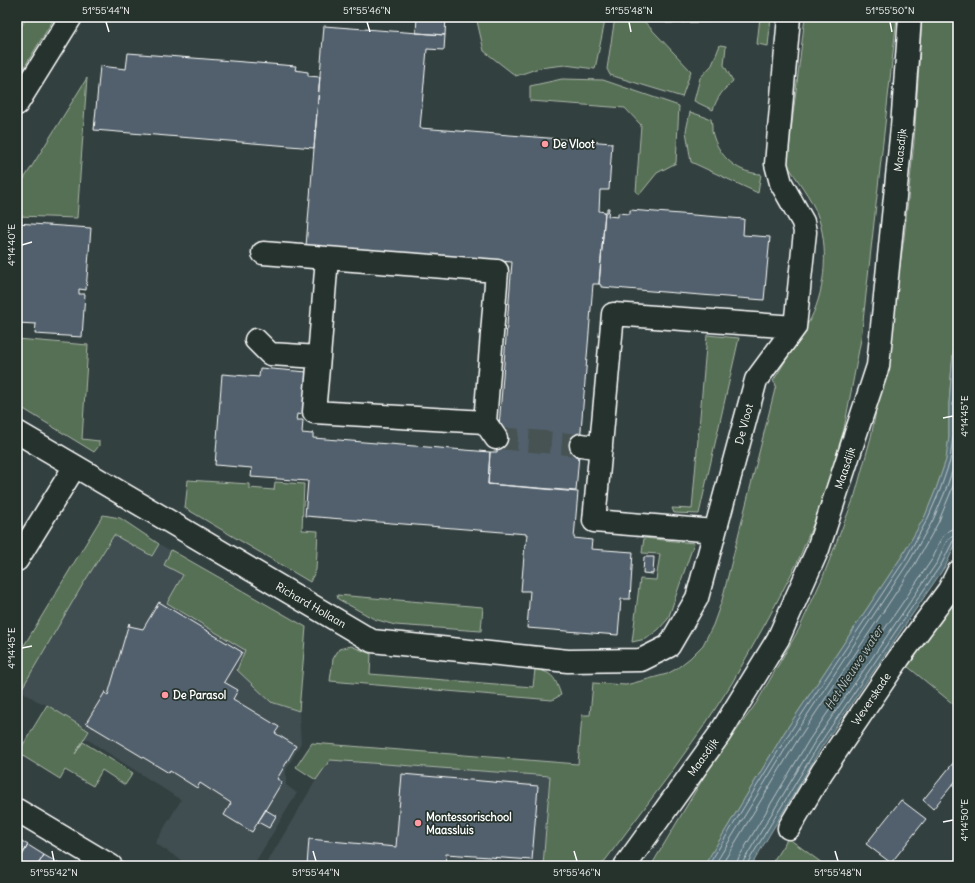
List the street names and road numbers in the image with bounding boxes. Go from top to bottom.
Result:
street label: Maasdijk [891,127,909,172]
street label: De Vloot [732,402,756,446]
street label: Maasdijk [832,445,858,491]
street label: Richard Hollaan [273,579,349,631]
street label: Weverskade [848,670,894,728]
street label: Maasdijk [685,735,722,779]

